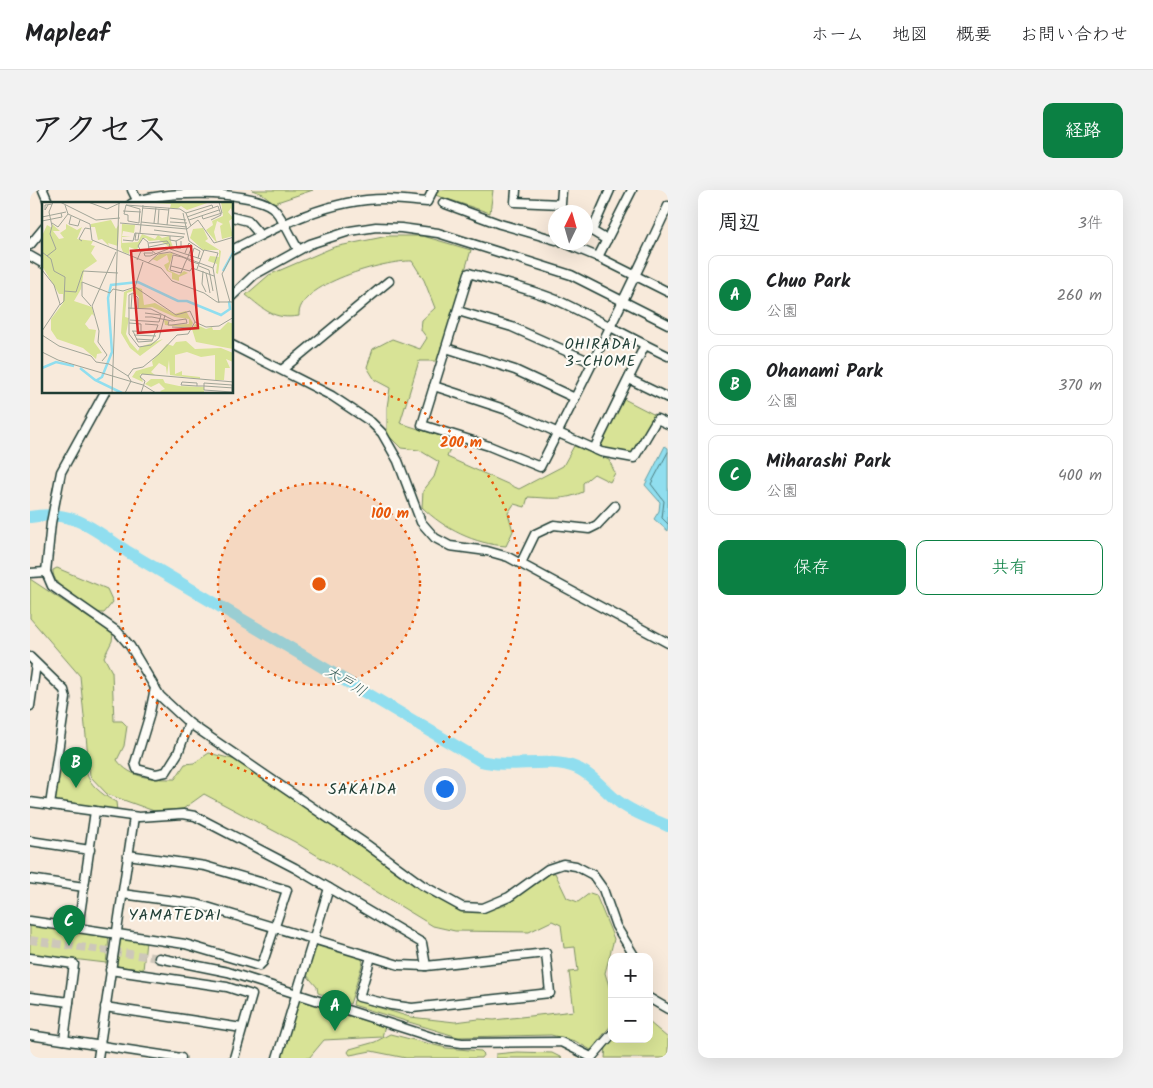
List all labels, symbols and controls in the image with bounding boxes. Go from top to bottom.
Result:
text: Mapleaf [25,15,109,54]
text: ホーム [811,21,864,50]
text: 地図 [892,21,928,50]
text: 概要 [956,21,992,50]
text: お問い合わせ [1020,21,1128,50]
button: 経路 [1043,103,1123,158]
text: アクセス [30,104,168,160]
inset map [42,202,234,394]
north arrow [548,205,593,250]
text: 周辺 [718,207,760,240]
text: 3件 [1078,211,1103,236]
text: Chuo Park [766,267,850,297]
text: A [730,283,740,308]
text: 260 m [1057,283,1102,308]
text: 公園 [766,299,798,324]
district label: OHIRADAI 3-CHOME [564,333,638,374]
text: Ohanami Park [766,357,883,387]
text: B [730,373,740,398]
text: 370 m [1058,373,1102,398]
text: 公園 [766,389,798,414]
text: 200 m [440,431,482,455]
text: Miharashi Park [766,447,890,477]
text: C [730,463,740,488]
text: 400 m [1058,463,1102,488]
text: 公園 [766,479,798,504]
text: 100 m [371,502,409,526]
button: 保存 [718,540,906,595]
button: 共有 [916,540,1103,595]
centre of rings [310,575,328,593]
water label: 大戸川 [320,660,371,704]
pin: B [60,747,92,788]
your location [432,776,458,802]
district label: SAKAIDA [328,777,398,802]
district label: YAMATEDAI [128,903,222,928]
pin: C [53,905,85,946]
map controls [608,953,653,1043]
button: + [608,953,653,998]
pin: A [319,990,351,1031]
button: − [608,998,653,1043]

